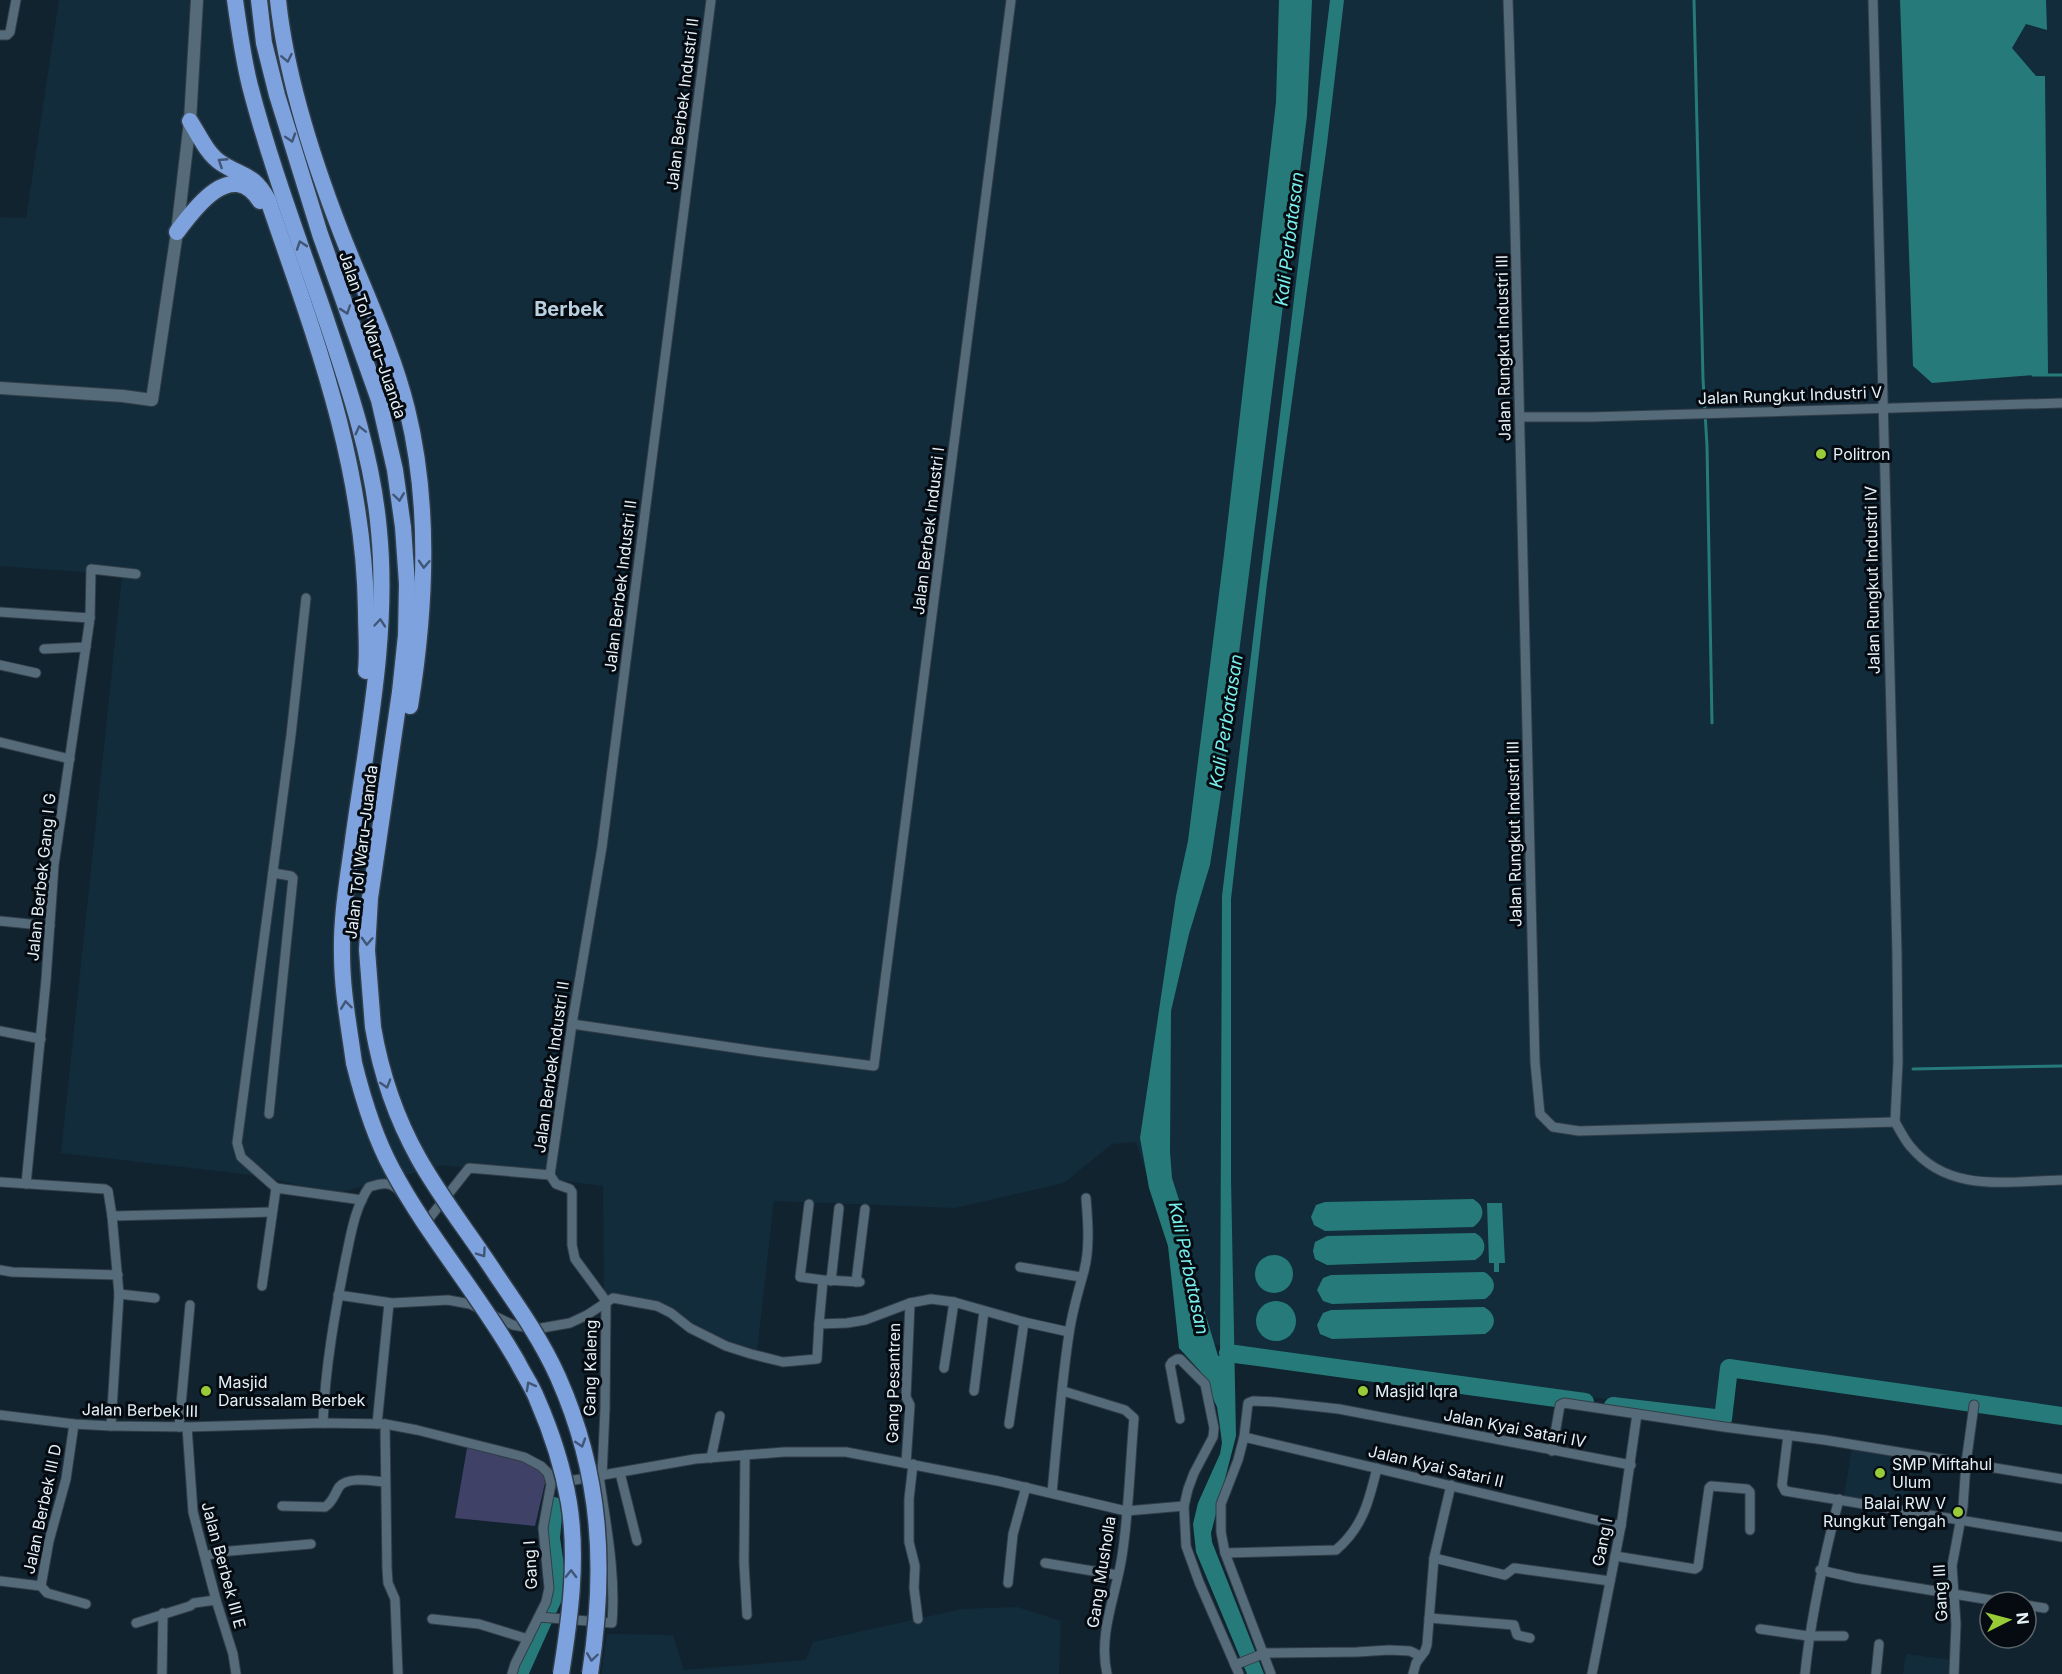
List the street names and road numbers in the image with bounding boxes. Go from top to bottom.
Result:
street label: Jalan Berbek Industri II [662,17,702,191]
street label: Jalan Tol Waru–Juanda [335,249,411,421]
street label: Jalan Rungkut Industri III [1491,255,1515,441]
street label: Jalan Rungkut Industri V [1698,382,1882,408]
street label: Jalan Berbek Industri I [908,446,948,616]
street label: Jalan Rungkut Industri IV [1860,486,1884,674]
street label: Jalan Berbek Industri II [600,499,640,673]
street label: Jalan Rungkut Industri III [1502,741,1526,927]
street label: Jalan Tol Waru–Juanda [340,764,382,940]
street label: Jalan Berbek Gang I G [22,792,60,962]
street label: Jalan Berbek Industri II [529,980,573,1154]
street label: Gang Kaleng [579,1319,601,1417]
street label: Gang Pesantren [882,1322,904,1444]
street label: Jalan Berbek III [82,1399,198,1421]
street label: Jalan Kyai Satari IV [1442,1404,1588,1452]
street label: Jalan Kyai Satari II [1366,1441,1506,1491]
street label: Jalan Berbek III D [18,1442,66,1576]
street label: Jalan Berbek III E [197,1499,251,1631]
street label: Gang Musholla [1082,1515,1120,1629]
street label: Gang I [1588,1516,1616,1568]
street label: Gang I [519,1540,541,1590]
street label: Gang III [1929,1564,1951,1622]

